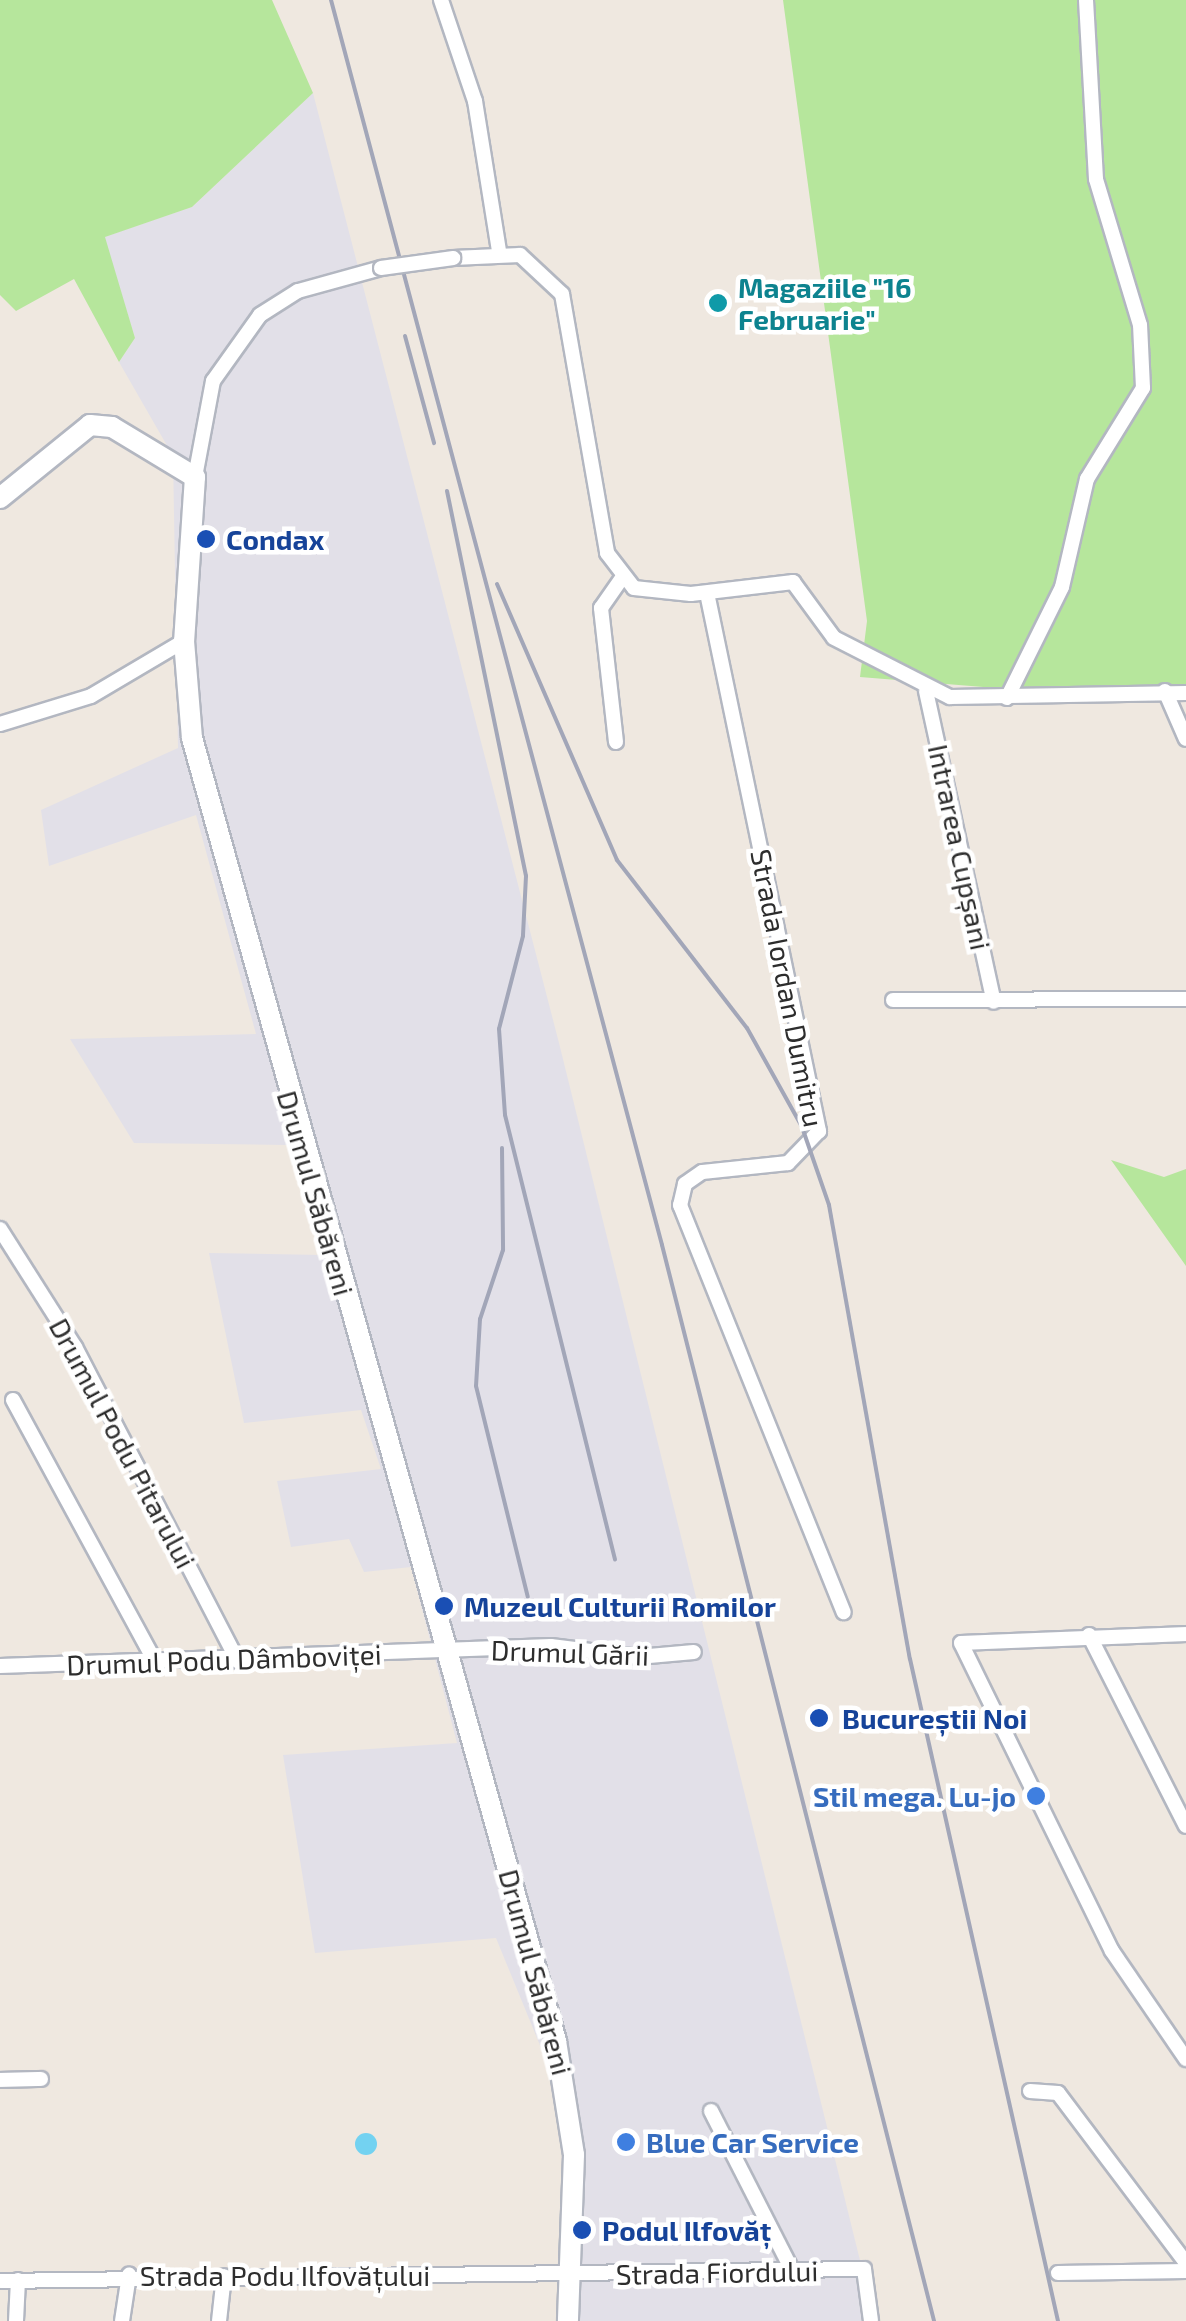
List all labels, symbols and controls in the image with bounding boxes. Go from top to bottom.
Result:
place label: Magaziile "16 Februarie" [738,270,912,336]
marker: Magaziile "16 Februarie" [707,292,729,314]
place label: Condax [226,522,324,556]
marker: Condax [195,528,217,550]
street label: Intrarea Cupșani [922,741,998,953]
street label: Strada Iordan Dumitru [745,846,831,1130]
street label: Drumul Săbăreni [271,1086,361,1300]
street label: Drumul Podu Pitarului [43,1312,203,1574]
place label: Muzeul Culturii Romilor [464,1589,776,1623]
marker: Muzeul Culturii Romilor [433,1595,455,1617]
street label: Drumul Gării [490,1632,650,1672]
street label: Drumul Podu Dâmboviței [66,1637,382,1681]
place label: Bucureștii Noi [842,1701,1027,1735]
marker: Bucureștii Noi [806,1705,832,1731]
place label: Stil mega. Lu-jo [812,1779,1016,1813]
marker: Stil mega. Lu-jo [1025,1785,1047,1807]
street label: Drumul Săbăreni [492,1865,580,2079]
place label: Blue Car Service [646,2125,860,2159]
marker: Blue Car Service [615,2131,637,2153]
place label: Podul Ilfovăț [602,2213,772,2247]
marker: Podul Ilfovăț [571,2219,593,2241]
street label: Strada Fiordului [615,2253,819,2291]
street label: Strada Podu Ilfovățului [140,2258,430,2292]

